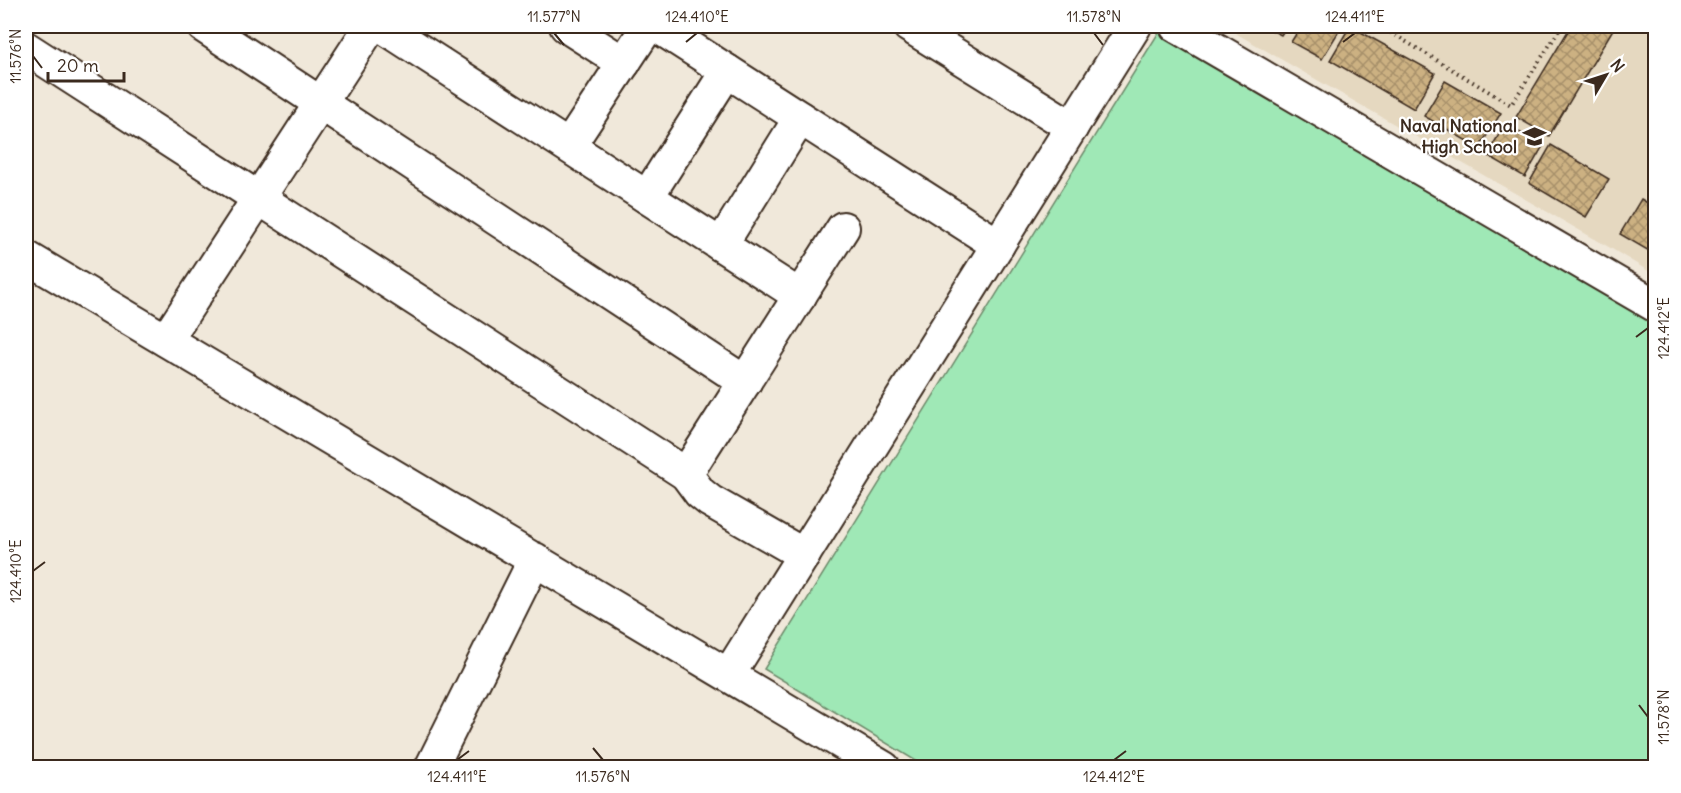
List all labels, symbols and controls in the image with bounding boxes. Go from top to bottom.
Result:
text: 11.577°N [527,7,581,26]
text: 124.410°E [665,7,729,26]
text: 11.578°N [1066,7,1122,26]
text: 124.411°E [1325,7,1385,26]
text: 11.576°N [6,29,25,83]
scale bar [48,45,124,83]
north arrow [1576,45,1636,105]
text: 20 m [57,54,99,77]
text: N [1606,55,1629,76]
place label: Naval National High School [1400,114,1517,158]
school or university icon: Naval National High School [1522,123,1548,149]
text: 124.412°E [1654,297,1673,359]
text: 124.410°E [6,539,25,603]
text: 11.578°N [1654,689,1673,745]
text: 124.411°E [427,767,487,786]
text: 11.576°N [576,767,630,786]
text: 124.412°E [1083,767,1145,786]

